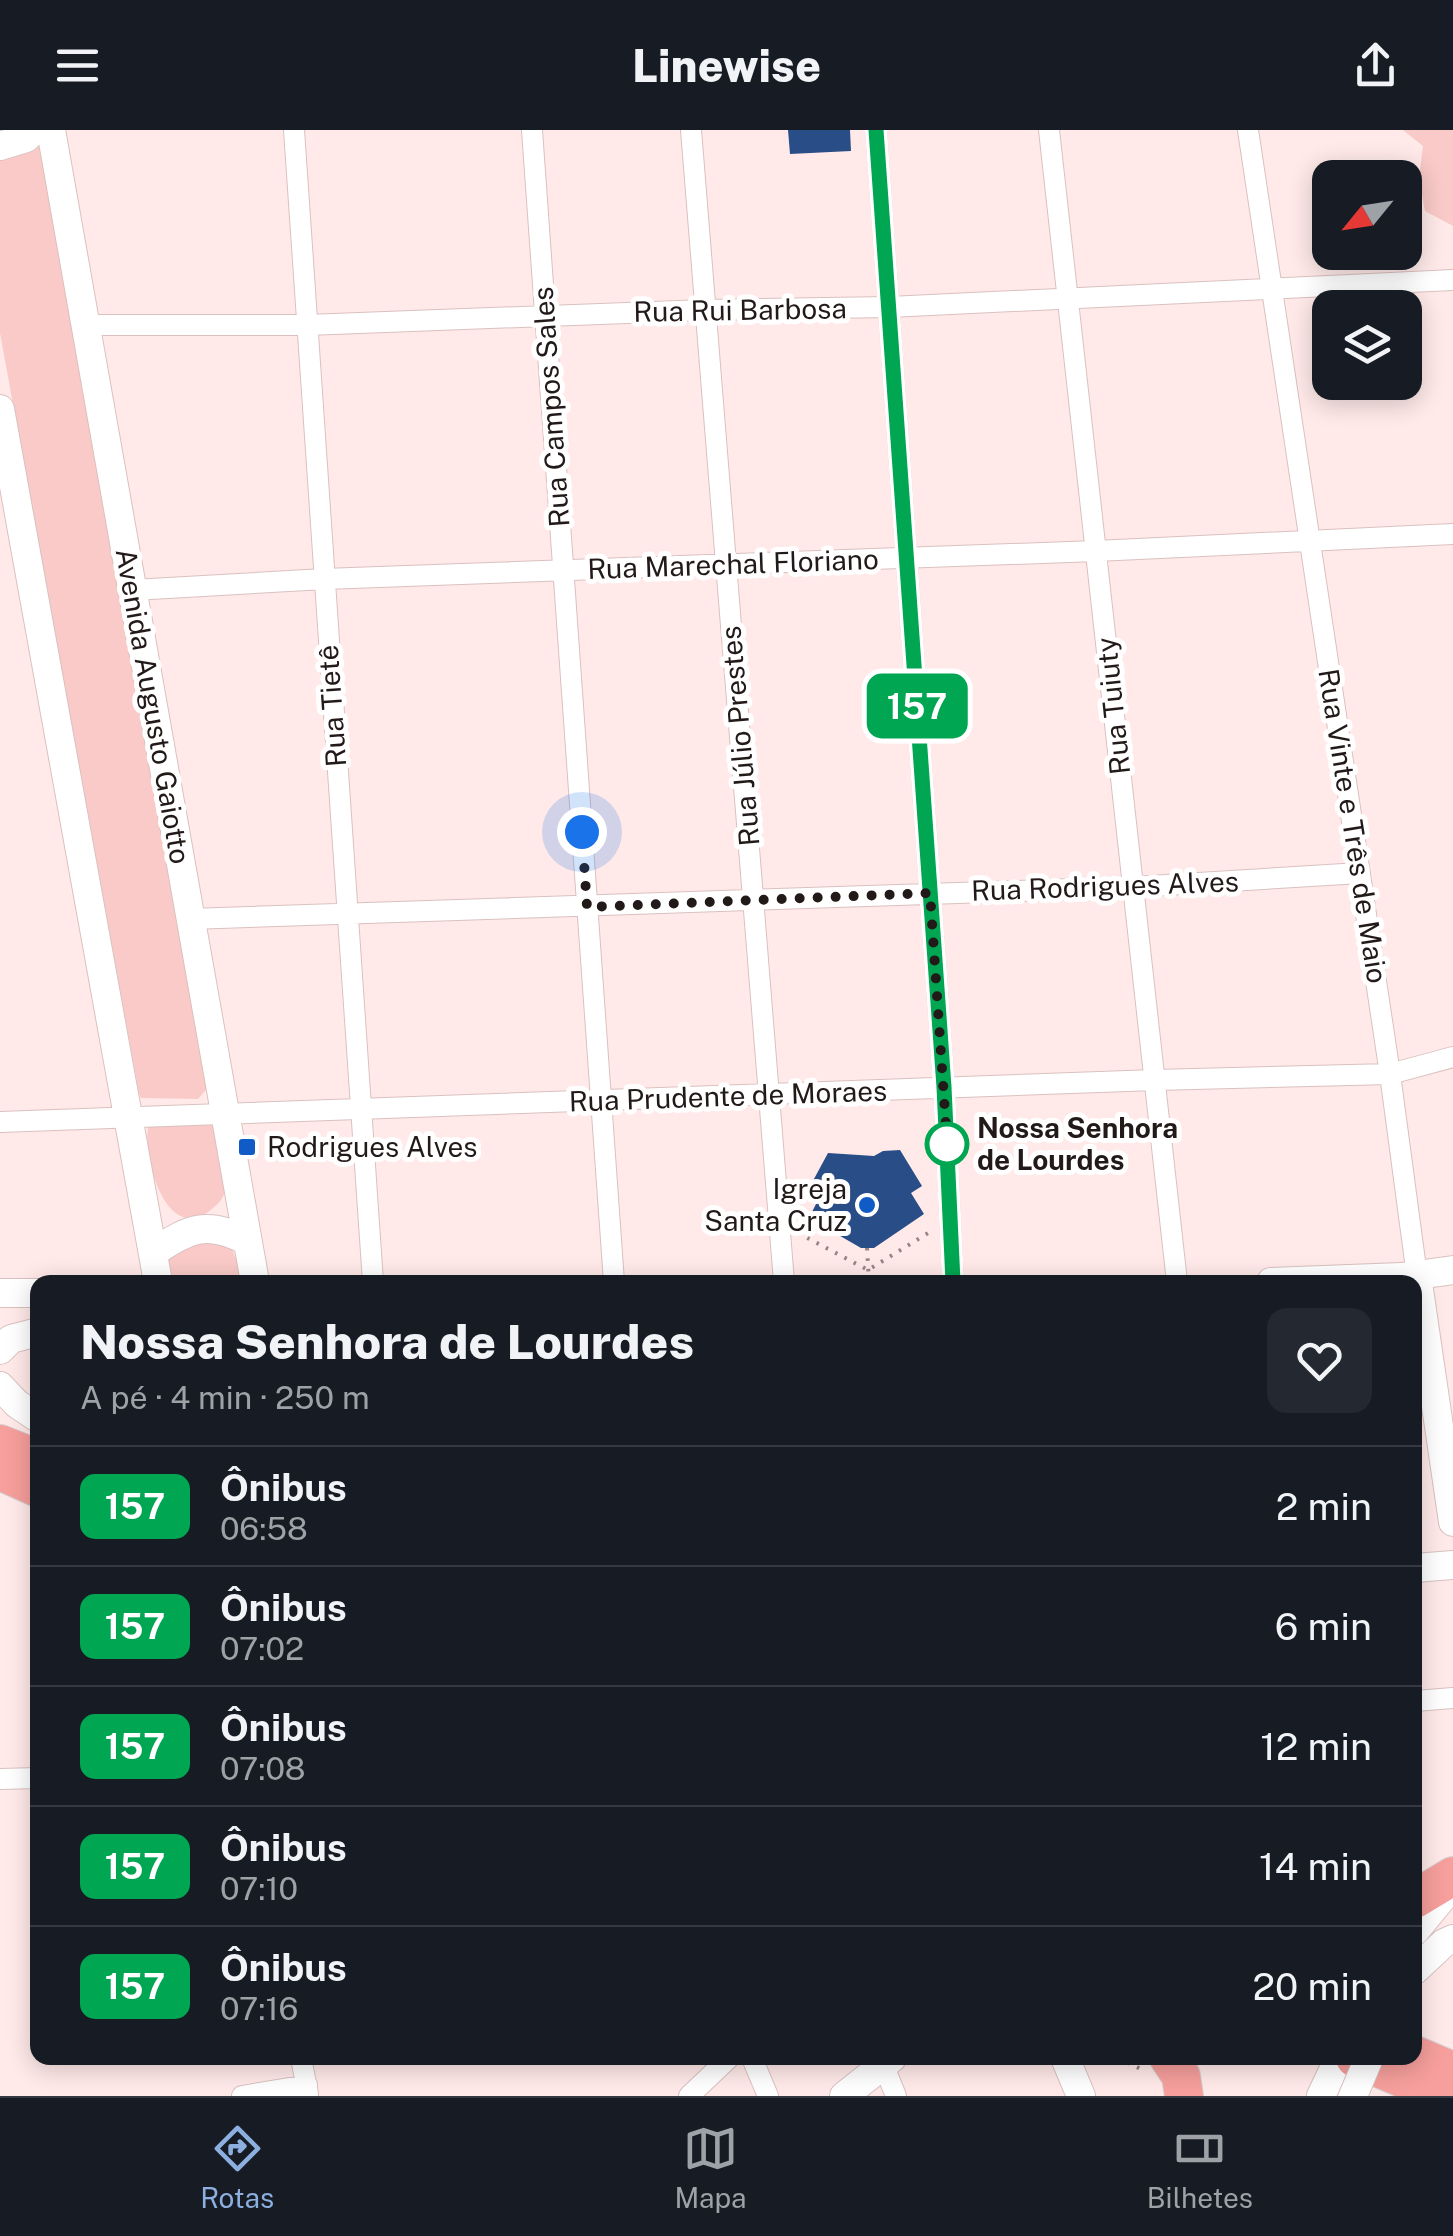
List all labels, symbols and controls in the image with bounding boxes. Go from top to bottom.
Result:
icon: menu [50,38,105,93]
icon: share [1348,38,1403,93]
text: Linewise [632,39,821,92]
north arrow [1312,160,1422,270]
map controls [1312,160,1422,400]
street label: Rua Campos Sales [526,286,575,528]
button: layers [1312,290,1422,400]
street label: Rua Rui Barbosa [633,291,847,328]
street label: Rua Marechal Floriano [587,542,879,585]
street label: Avenida Augusto Gaiotto [109,546,198,866]
street label: Rua Júlio Prestes [713,625,766,848]
street label: Rua Tuiuty [1089,636,1136,776]
street label: Rua Tietê [311,644,352,768]
street label: Rua Vinte e Três de Maio [1312,666,1395,986]
line badge: 157 [860,674,974,738]
text: 157 [887,686,947,727]
your location [557,807,607,857]
street label: Rua Rodrigues Alves [971,864,1239,907]
street label: Rua Prudente de Moraes [568,1073,888,1118]
place label: Nossa Senhora de Lourdes [977,1111,1178,1176]
marker: Nossa Senhora de Lourdes [926,1123,968,1165]
place label: Rodrigues Alves [267,1130,478,1163]
marker: Rodrigues Alves [236,1136,258,1158]
place label: Igreja Santa Cruz [704,1172,847,1237]
marker: Igreja Santa Cruz [856,1194,878,1216]
button: heart [1267,1308,1372,1413]
text: Nossa Senhora de Lourdes [80,1313,694,1370]
text: A pé · 4 min · 250 m [80,1379,370,1416]
text: Ônibus [220,1465,347,1510]
text: 2 min [1276,1484,1372,1529]
text: 157 [105,1486,165,1527]
text: 06:58 [220,1510,308,1547]
text: Ônibus [220,1585,347,1630]
text: 6 min [1275,1604,1372,1649]
text: 157 [105,1606,165,1647]
text: 07:02 [220,1630,304,1667]
text: Ônibus [220,1705,347,1750]
text: 12 min [1260,1724,1372,1769]
text: 157 [105,1726,165,1767]
text: 07:08 [220,1750,306,1787]
text: Ônibus [220,1825,347,1870]
text: 14 min [1259,1844,1372,1889]
text: 157 [105,1846,165,1887]
text: 07:10 [220,1870,298,1907]
text: Ônibus [220,1945,347,1990]
text: 20 min [1252,1964,1372,2009]
text: 157 [105,1966,165,2007]
text: 07:16 [220,1990,298,2027]
tab: Rotas [200,2121,274,2214]
tab: Mapa [674,2121,747,2214]
tab: Bilhetes [1147,2121,1253,2214]

